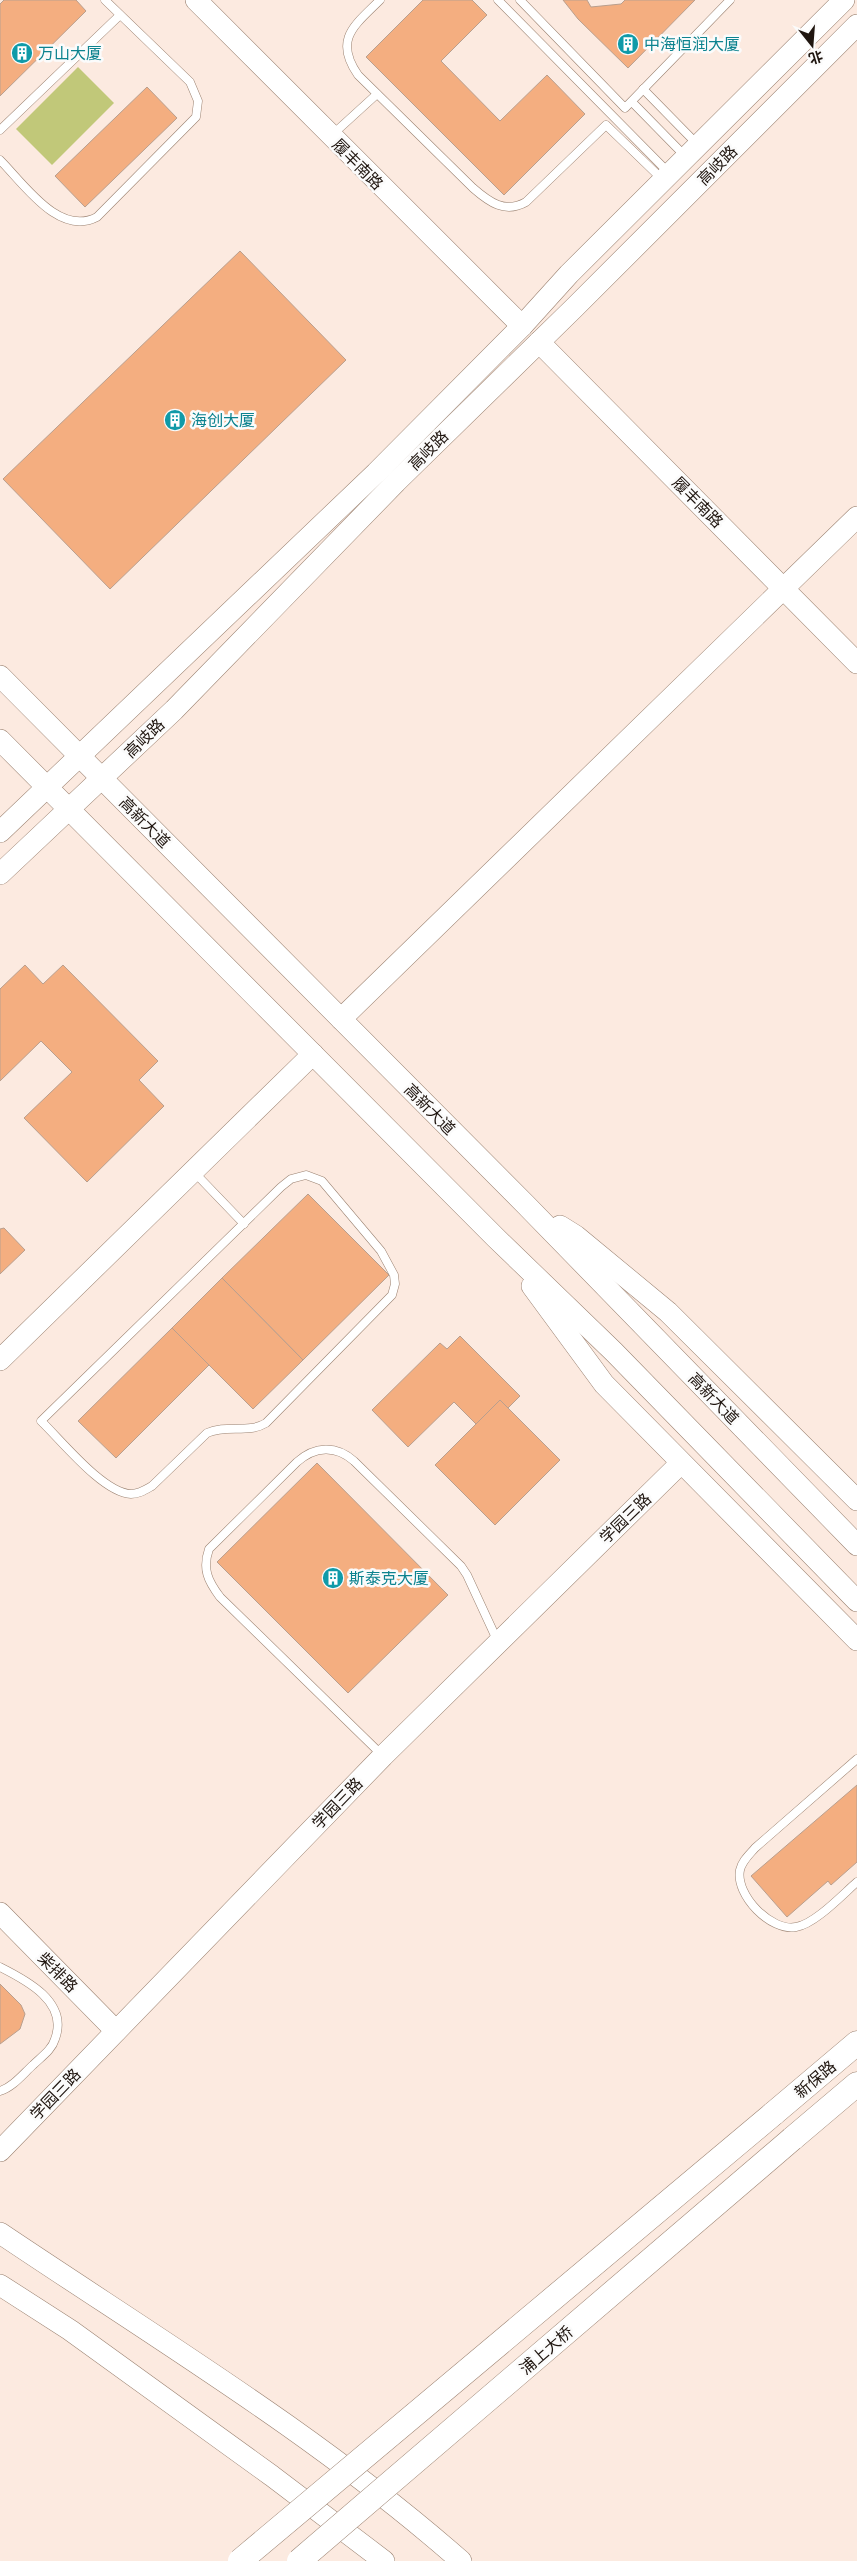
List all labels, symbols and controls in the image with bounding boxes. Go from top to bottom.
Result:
north arrow [787,20,837,70]
building icon: 中海恒润大厦 [616,32,640,56]
place label: 中海恒润大厦 [644,34,740,54]
building icon: 万山大厦 [10,41,34,65]
place label: 万山大厦 [38,43,102,63]
text: 北 [806,47,825,68]
street label: 履丰南路 [328,134,388,194]
street label: 高岐路 [693,141,741,189]
building icon: 海创大厦 [163,408,187,432]
place label: 海创大厦 [191,410,255,430]
street label: 高岐路 [404,426,452,474]
street label: 履丰南路 [668,472,728,532]
street label: 高岐路 [120,714,168,762]
street label: 高新大道 [115,792,175,852]
street label: 高新大道 [400,1079,460,1139]
street label: 高新大道 [685,1368,743,1428]
street label: 学园三路 [595,1489,655,1547]
building icon: 斯泰克大厦 [321,1566,345,1590]
place label: 斯泰克大厦 [349,1568,429,1588]
street label: 学园三路 [308,1773,366,1833]
street label: 柴排路 [34,1948,82,1996]
street label: 新保路 [790,2056,840,2102]
street label: 学园三路 [26,2064,84,2124]
street label: 浦上大桥 [515,2321,577,2379]

